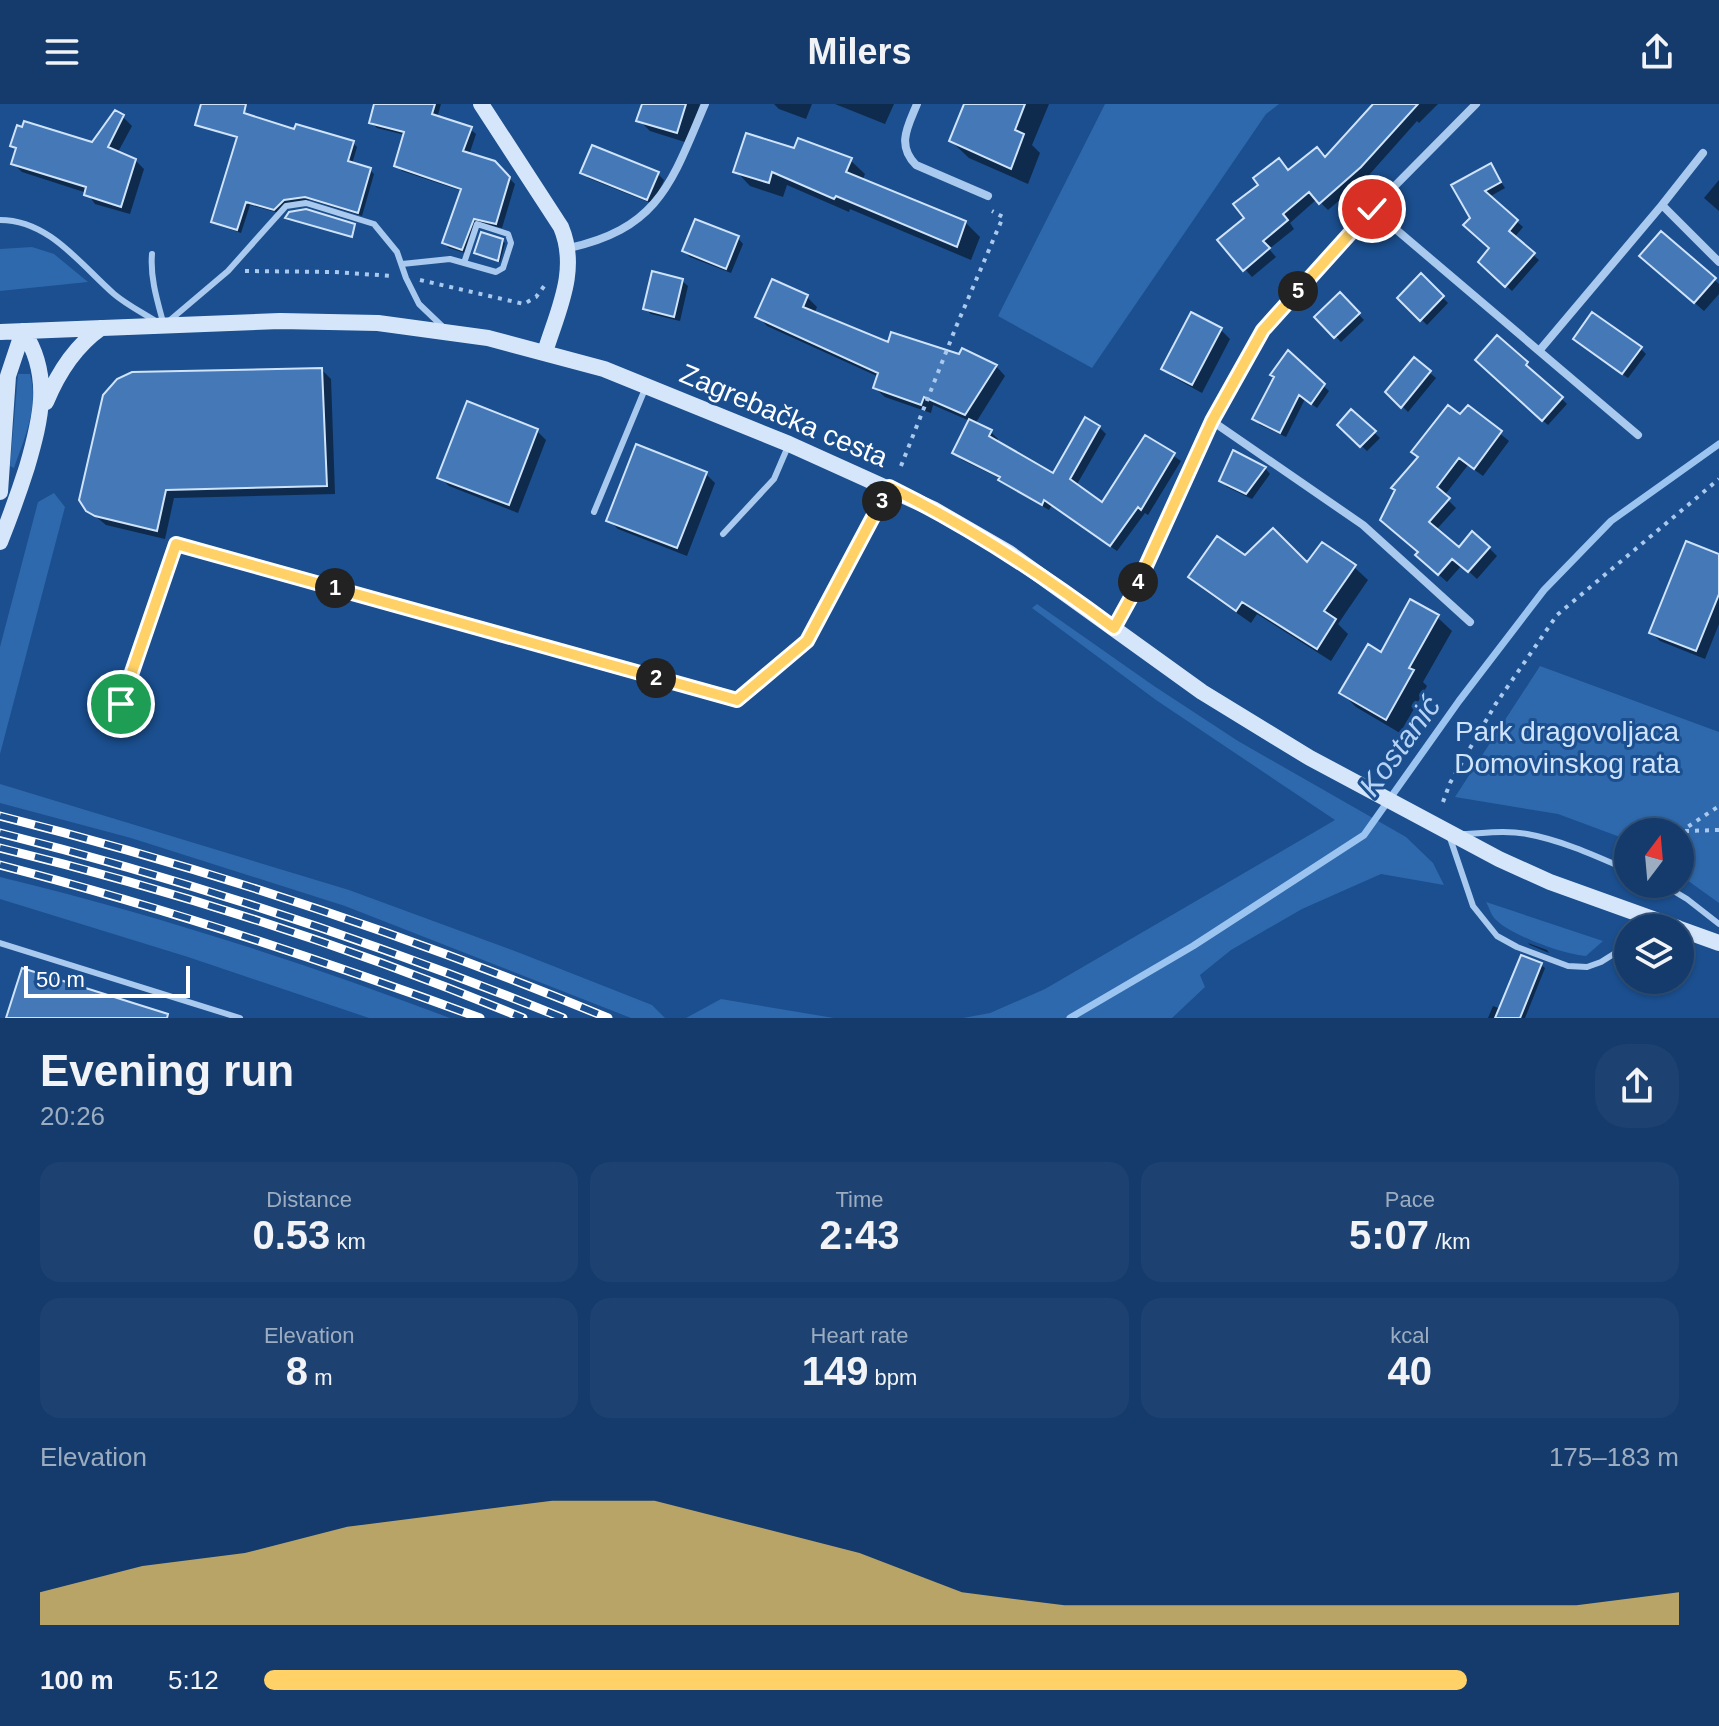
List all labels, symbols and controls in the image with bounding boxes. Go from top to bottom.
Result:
icon: menu [40,30,84,74]
icon: share [1635,30,1679,74]
text: Milers [807,31,912,72]
pin [1338,175,1406,243]
icon: check [1350,187,1394,231]
pin: 5 [1278,271,1318,311]
text: 5 [1292,278,1304,303]
street label: Zagrebačka cesta [675,358,893,473]
pin: 3 [862,481,902,521]
text: 3 [876,488,888,513]
pin: 4 [1118,562,1158,602]
pin: 1 [315,568,355,608]
text: 4 [1132,569,1144,594]
text: 1 [329,575,341,600]
pin: 2 [636,658,676,698]
text: 2 [650,665,662,690]
pin [87,670,155,738]
icon: arrive [99,682,143,726]
water label: Kostanić [1352,689,1447,802]
park label: Park dragovoljaca Domovinskog rata [1454,716,1680,779]
north arrow [1614,818,1694,898]
map controls [1614,818,1694,994]
button: layers [1614,914,1694,994]
scale bar [24,962,190,998]
text: 50 m [36,967,85,992]
button: share [1595,1044,1679,1128]
text: Evening run [40,1046,294,1095]
text: 20:26 [40,1101,105,1131]
text: Distance [266,1187,352,1212]
text: Time [835,1187,884,1212]
text: Pace [1385,1187,1435,1212]
text: 0.53 [253,1213,330,1257]
text: 2:43 [819,1213,900,1257]
text: 5:07 [1349,1213,1429,1257]
text: km [330,1229,366,1254]
text: /km [1429,1229,1471,1254]
text: Elevation [264,1323,354,1348]
text: Heart rate [811,1323,908,1348]
text: kcal [1390,1323,1429,1348]
text: 8 [286,1349,308,1393]
text: 149 [802,1349,868,1393]
text: 40 [1388,1349,1432,1393]
text: m [308,1365,333,1390]
text: bpm [868,1365,917,1390]
text: Elevation [40,1442,147,1472]
text: 175–183 m [1549,1442,1679,1472]
text: 100 m [40,1665,114,1695]
text: 5:12 [168,1665,219,1695]

